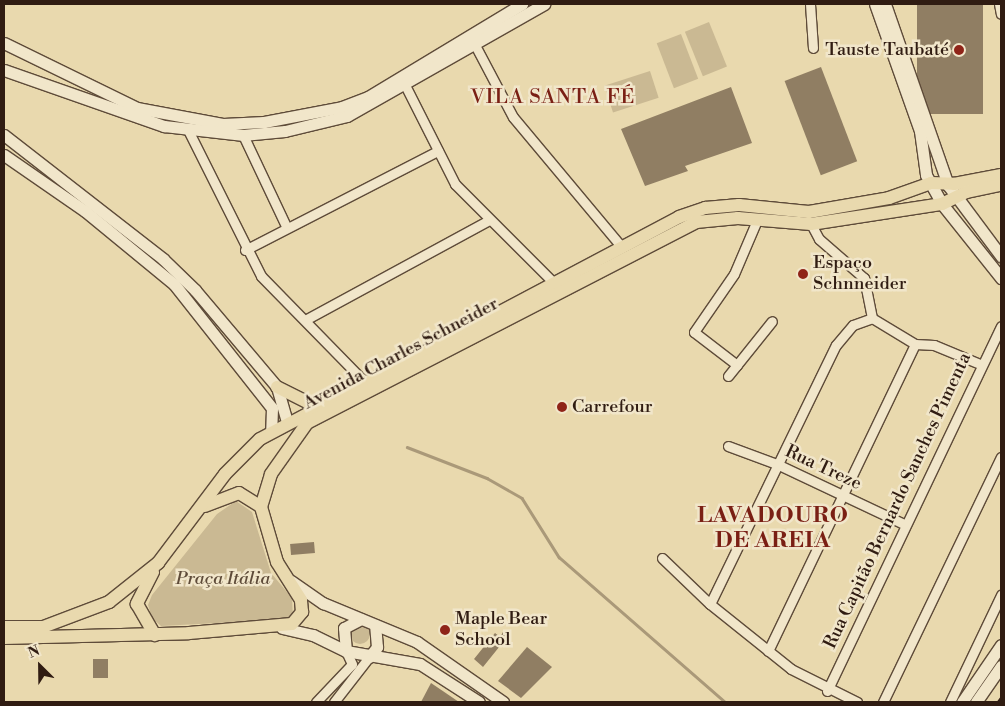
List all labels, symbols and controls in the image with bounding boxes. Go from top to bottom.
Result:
place label: Tauste Taubaté [825,39,949,61]
marker: Tauste Taubaté [953,44,965,56]
district label: VILA SANTA FÉ [469,85,637,109]
place label: Espaço Schnneider [813,253,907,296]
marker: Espaço Schnneider [797,268,809,280]
street label: Avenida Charles Schneider [300,293,502,415]
street label: Rua Capitão Bernardo Sanches Pimenta [820,350,976,652]
place label: Carrefour [572,396,653,418]
marker: Carrefour [556,401,568,413]
street label: Rua Treze [781,441,865,495]
district label: LAVADOURO DE AREIA [696,502,850,554]
park label: Praça Itália [176,568,270,590]
place label: Maple Bear School [455,609,547,652]
marker: Maple Bear School [439,624,451,636]
north arrow [15,641,65,691]
text: N [26,642,43,663]

